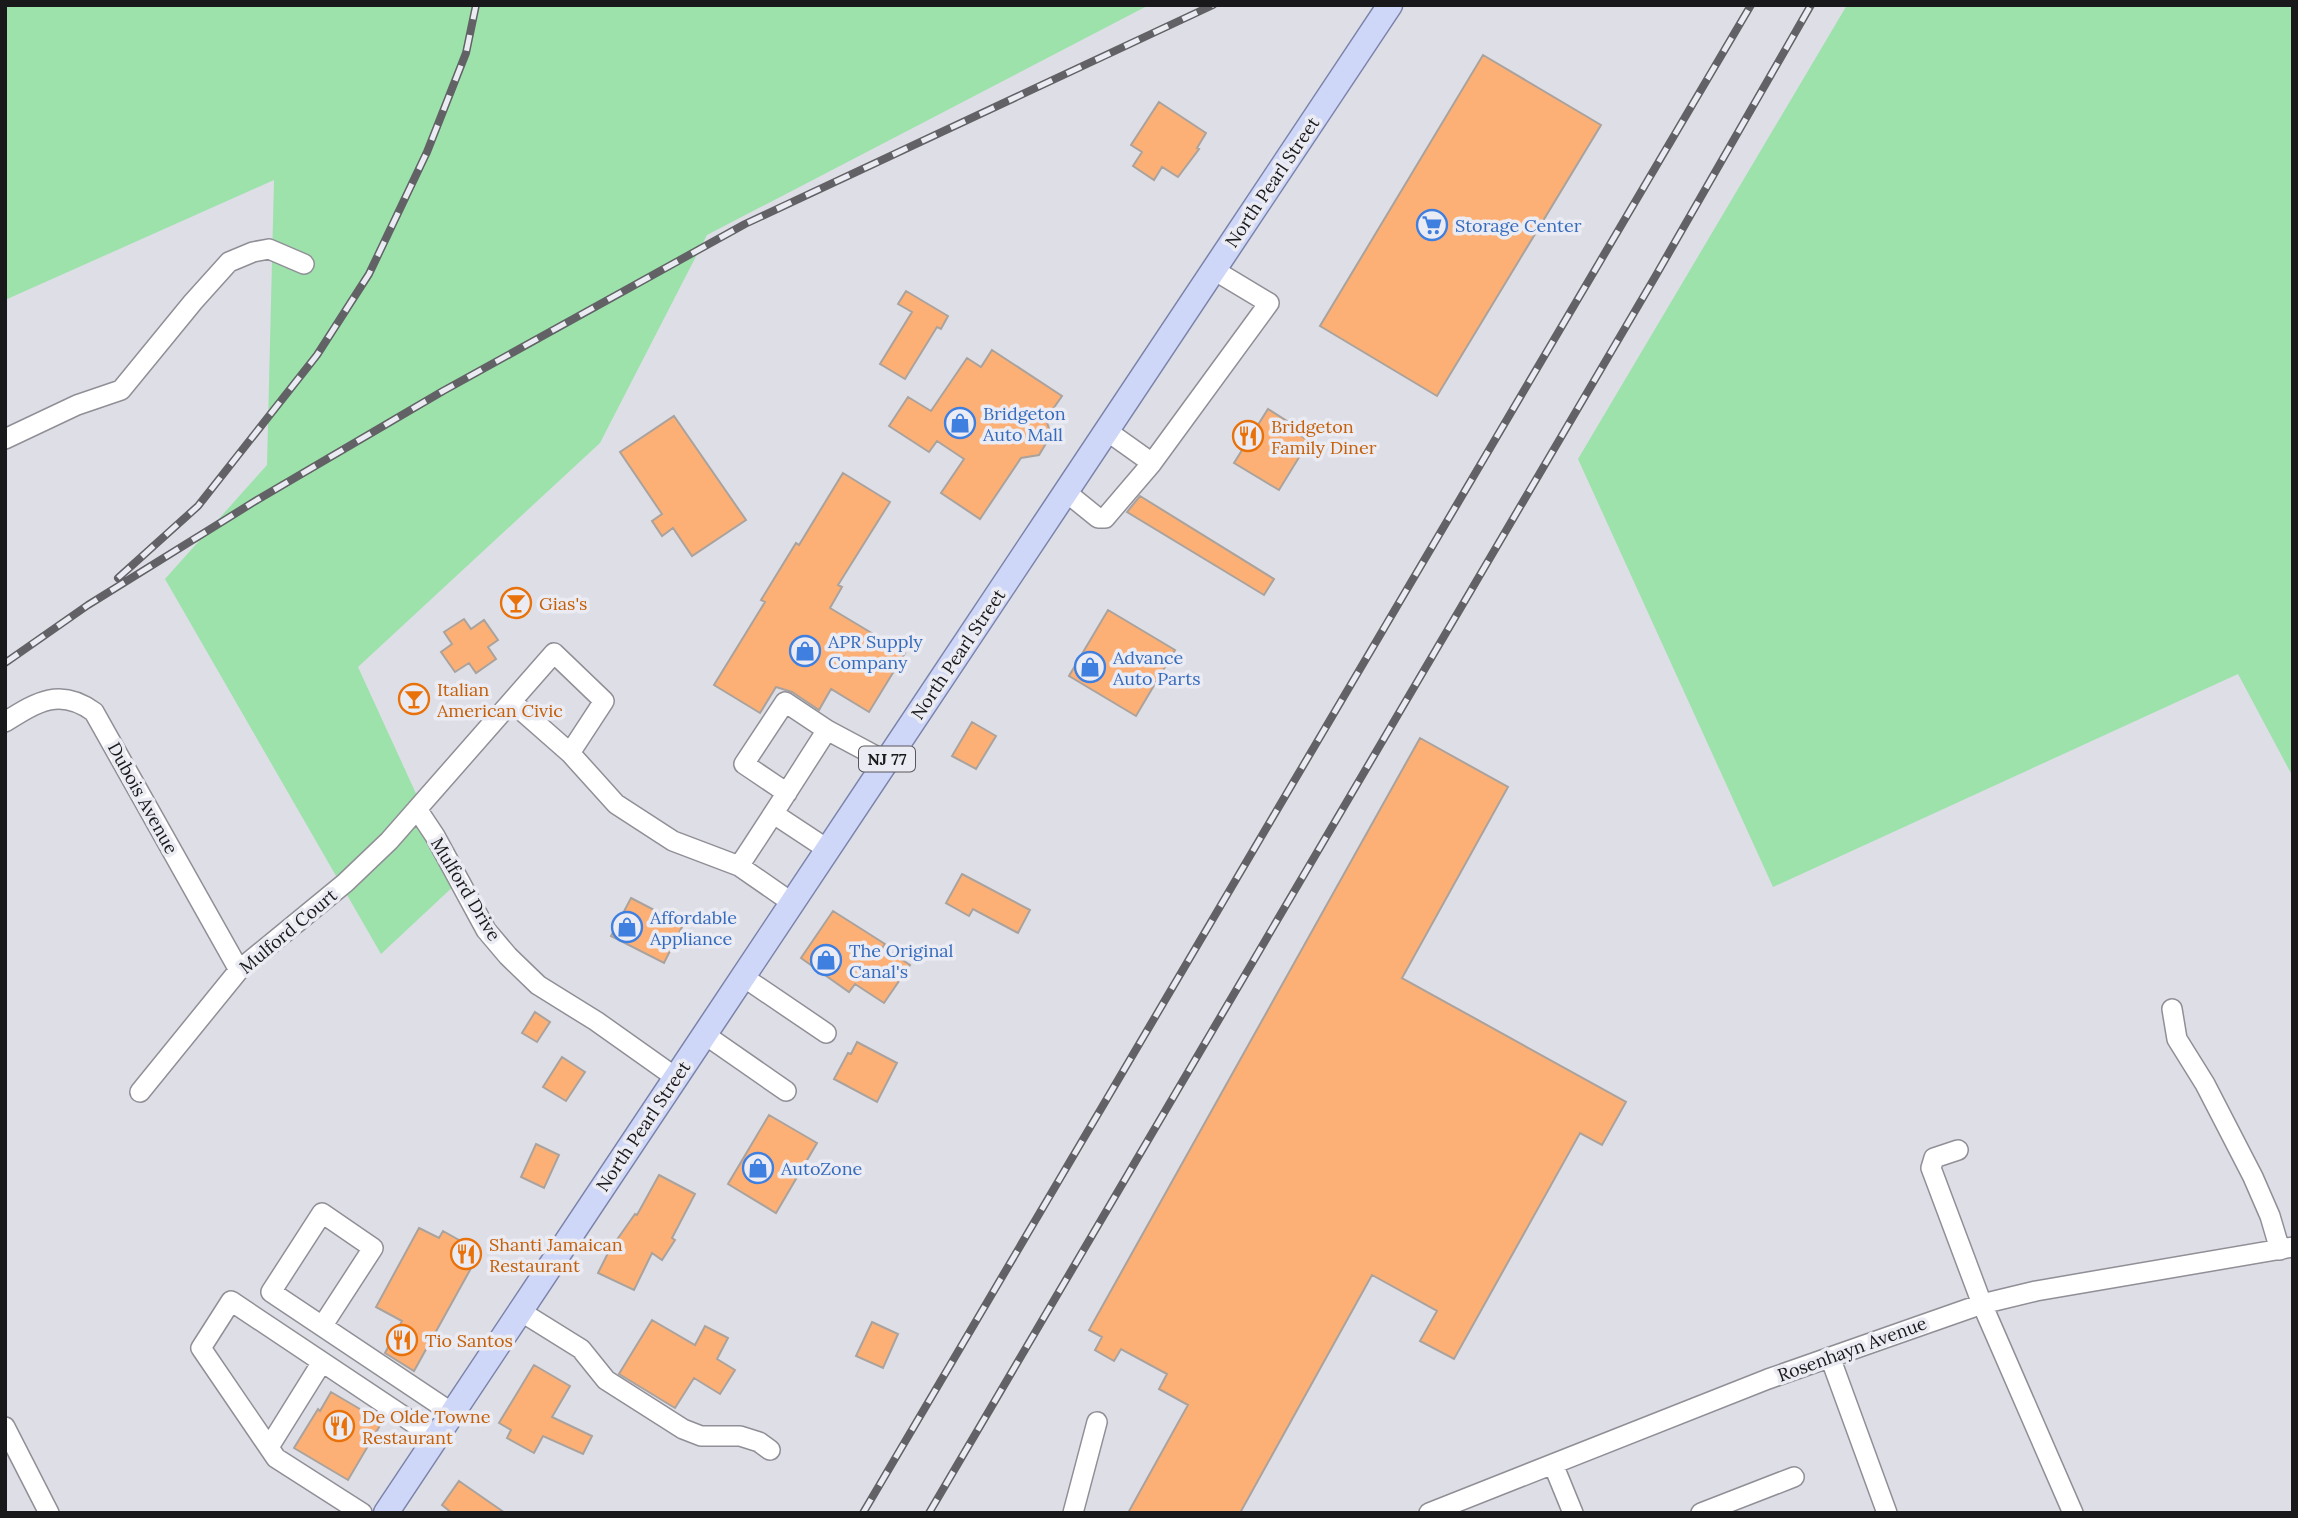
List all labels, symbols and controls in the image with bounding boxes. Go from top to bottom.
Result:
street label: North Pearl Street [1220,112,1324,252]
supermarket icon: Storage Center [1415,208,1449,242]
place label: Storage Center [1455,214,1582,237]
place label: Bridgeton Auto Mall [982,402,1066,446]
shop icon: Bridgeton Auto Mall [943,406,977,440]
place label: Bridgeton Family Diner [1271,415,1377,459]
restaurant icon: Bridgeton Family Diner [1231,419,1265,453]
street label: North Pearl Street [906,584,1010,724]
bar icon: Gias's [499,586,533,620]
place label: Gias's [539,592,587,615]
place label: APR Supply Company [827,630,923,674]
shop icon: APR Supply Company [788,634,822,668]
place label: Advance Auto Parts [1112,646,1201,690]
shop icon: Advance Auto Parts [1073,650,1107,684]
place label: Italian American Civic [436,678,563,722]
bar icon: Italian American Civic [397,682,431,716]
street label: Dubois Avenue [103,738,183,858]
road number: NJ 77 [859,746,915,772]
street label: Mulford Drive [426,833,506,945]
street label: Mulford Court [234,883,342,979]
place label: Affordable Appliance [649,906,737,950]
shop icon: Affordable Appliance [610,910,644,944]
place label: The Original Canal's [849,939,954,983]
shop icon: The Original Canal's [809,943,843,977]
street label: North Pearl Street [591,1056,695,1196]
shop icon: AutoZone [741,1151,775,1185]
place label: AutoZone [780,1157,863,1180]
place label: Shanti Jamaican Restaurant [489,1233,623,1277]
restaurant icon: Shanti Jamaican Restaurant [449,1237,483,1271]
street label: Rosenhayn Avenue [1774,1311,1930,1387]
restaurant icon: Tio Santos [385,1323,419,1357]
place label: Tio Santos [425,1329,513,1352]
place label: De Olde Towne Restaurant [362,1405,491,1449]
restaurant icon: De Olde Towne Restaurant [322,1409,356,1443]

